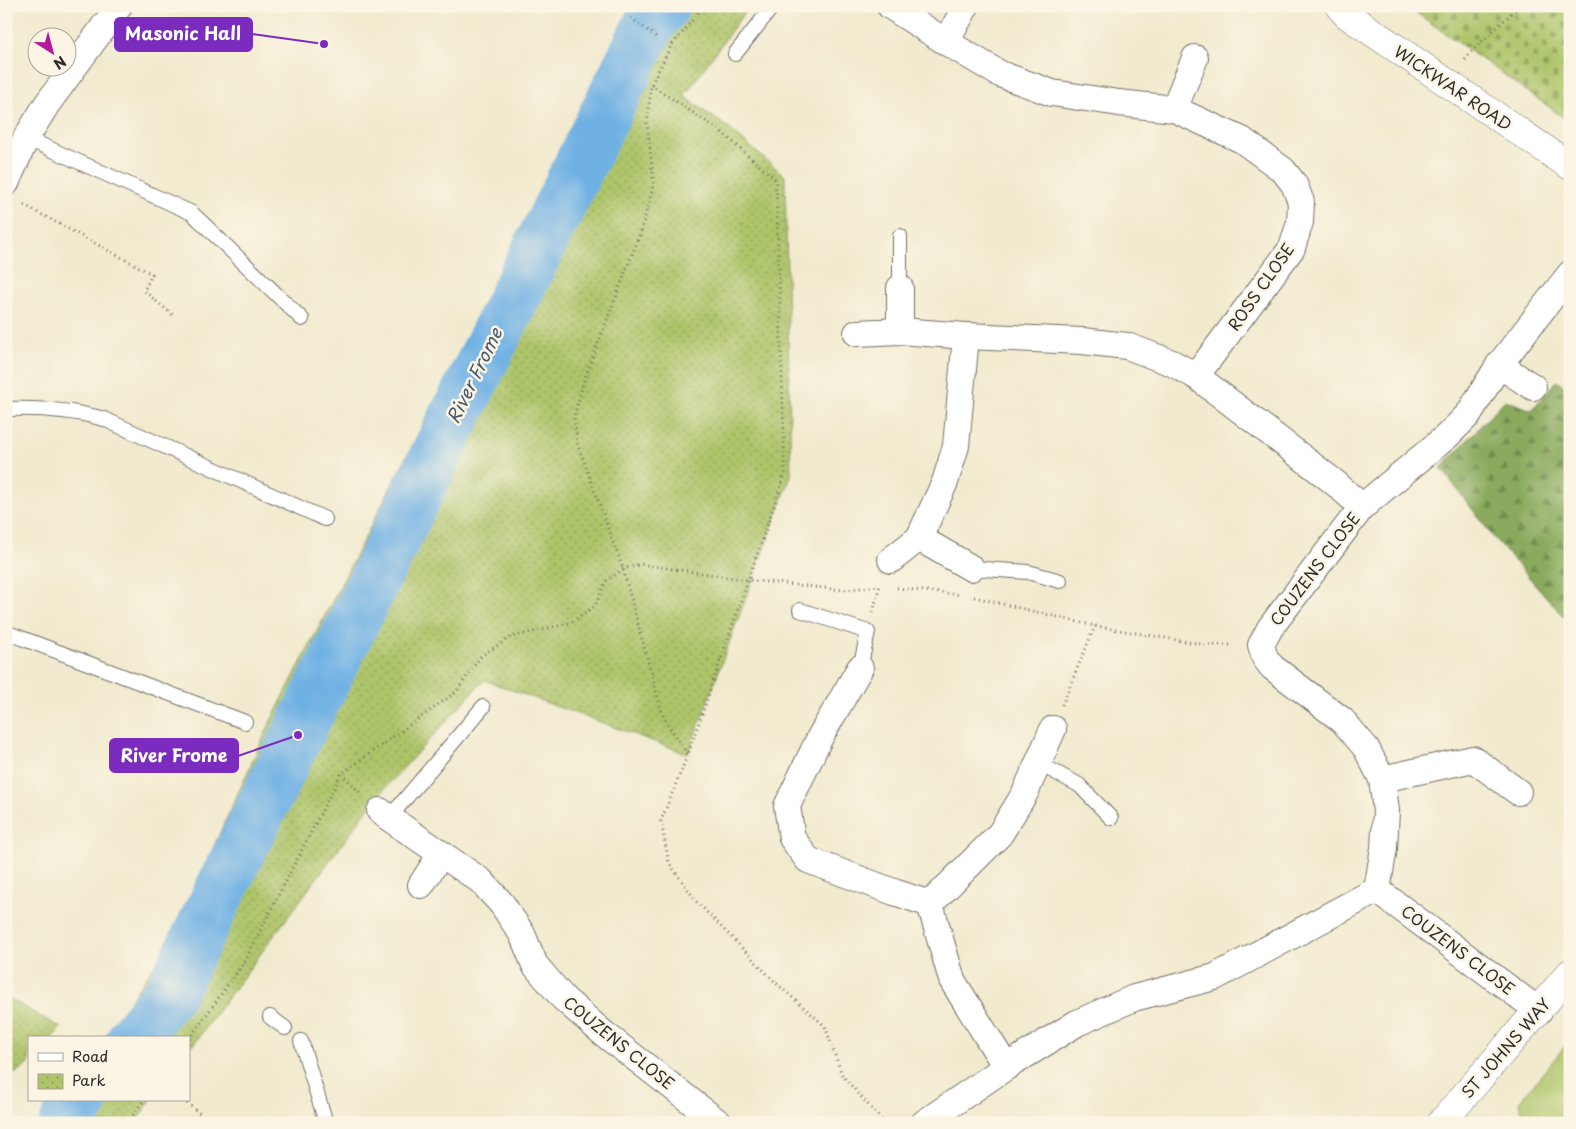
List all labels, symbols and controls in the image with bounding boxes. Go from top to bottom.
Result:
callout: Masonic Hall [115,18,252,51]
text: Masonic Hall [125,19,241,46]
north arrow [28,28,78,78]
street label: WICKWAR ROAD [1390,39,1517,136]
text: N [49,51,71,75]
street label: ROSS CLOSE [1221,238,1299,335]
water label: River Frome [439,322,509,428]
street label: COUZENS CLOSE [1263,507,1365,630]
callout: River Frome [110,739,238,772]
text: River Frome [121,741,228,768]
street label: COUZENS CLOSE [1397,898,1520,1000]
street label: COUZENS CLOSE [559,990,680,1095]
street label: ST JOHNS WAY [1455,992,1556,1103]
legend [28,1036,190,1102]
text: Road [72,1044,108,1067]
text: Park [72,1068,106,1091]

